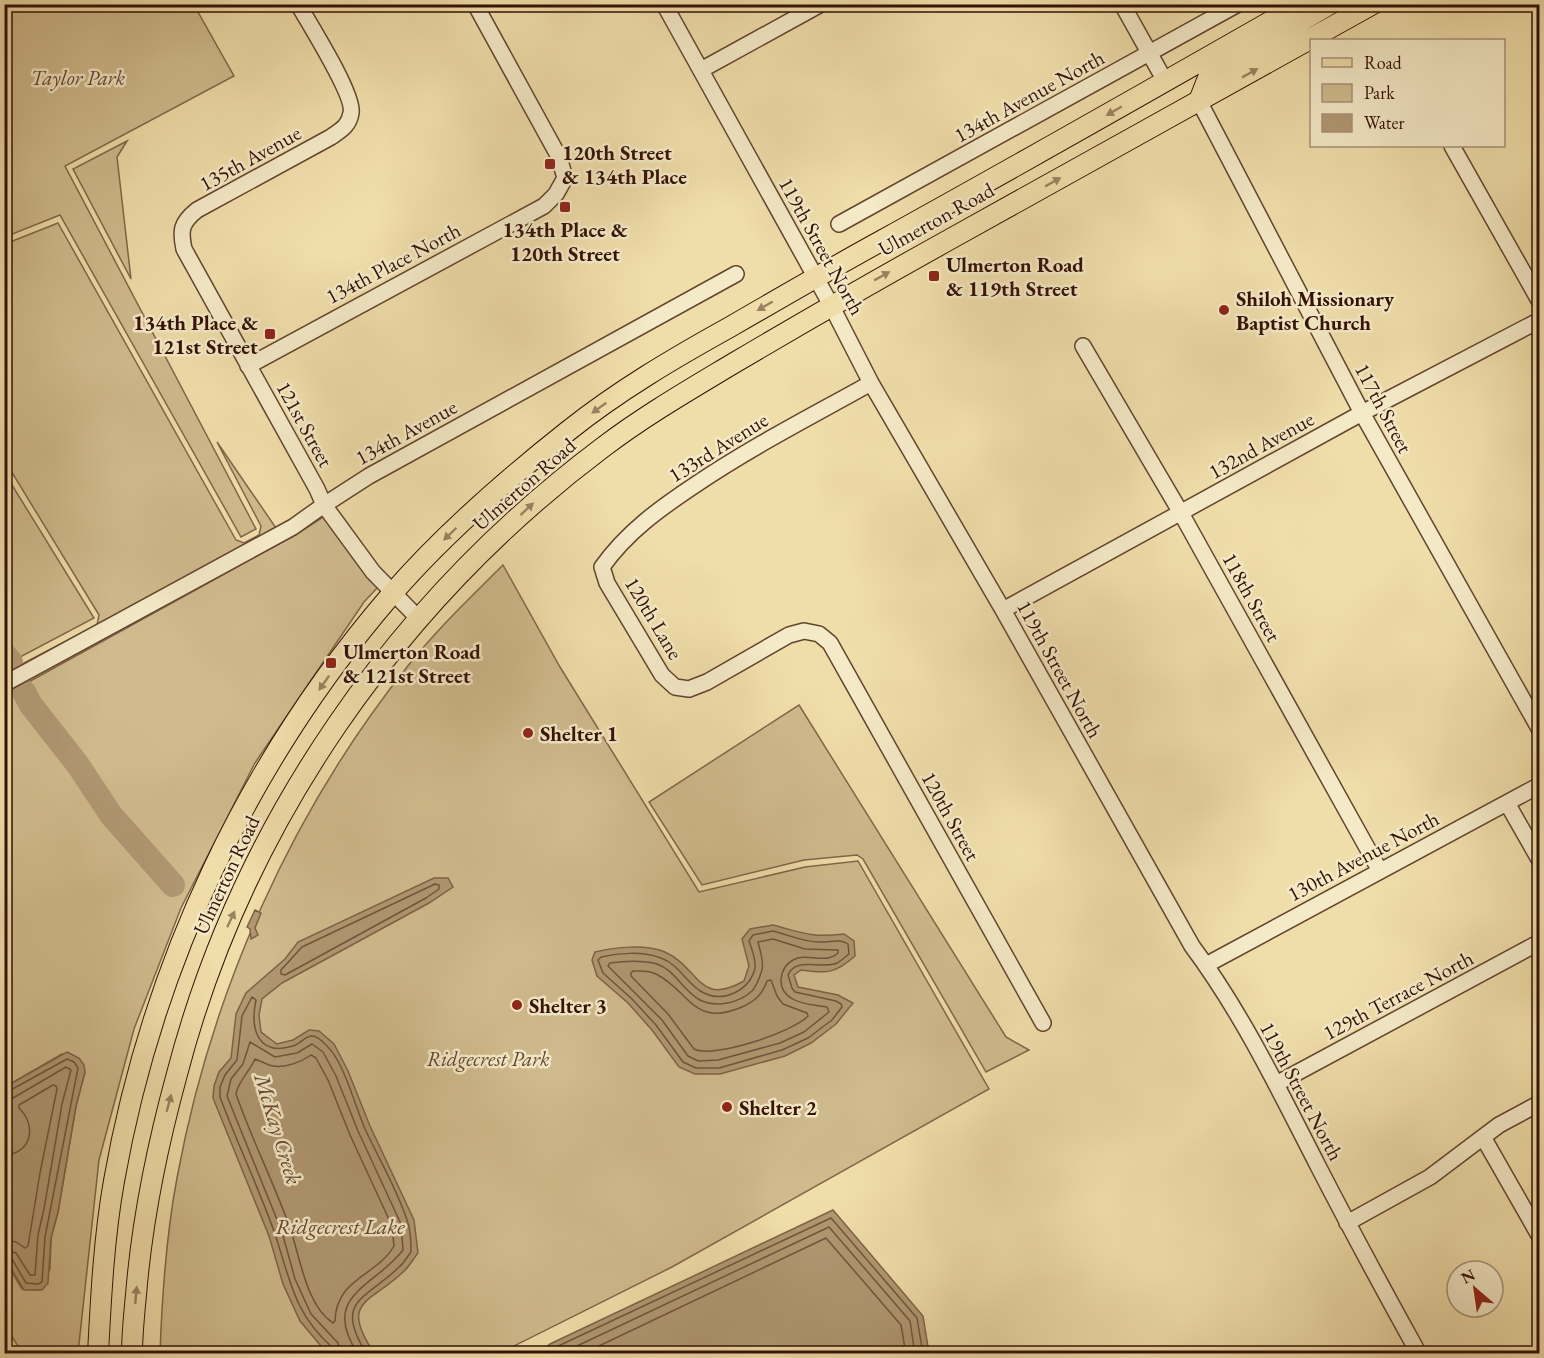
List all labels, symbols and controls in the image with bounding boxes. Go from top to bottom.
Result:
legend [1310,39,1505,147]
street label: 134th Avenue North [949,43,1109,148]
text: Road [1364,51,1403,74]
park label: Taylor Park [31,64,126,91]
one-way arrow [1242,67,1258,78]
text: Park [1364,81,1395,104]
one-way arrow [1106,105,1122,116]
text: Water [1364,111,1405,134]
street label: 135th Avenue [194,119,306,197]
place label: 120th Street & 134th Place [562,139,687,190]
marker: 120th Street & 134th Place [543,157,557,171]
street label: 119th Street North [773,172,871,320]
street label: Ulmerton Road [873,176,999,262]
one-way arrow [1045,177,1062,187]
marker: 134th Place & 120th Street [558,200,572,214]
street label: 134th Place North [321,216,465,310]
place label: 134th Place & 120th Street [503,216,628,267]
place label: Ulmerton Road & 119th Street [946,251,1084,302]
marker: Ulmerton Road & 119th Street [927,269,941,283]
one-way arrow [874,272,891,282]
place label: Shiloh Missionary Baptist Church [1236,285,1395,336]
one-way arrow [757,301,773,312]
marker: Shiloh Missionary Baptist Church [1217,303,1231,317]
place label: 134th Place & 121st Street [133,309,258,360]
marker: 134th Place & 121st Street [263,327,277,341]
street label: 117th Street [1349,358,1419,458]
street label: 121st Street [270,376,340,472]
street label: 134th Avenue [350,393,462,471]
one-way arrow [591,402,607,414]
street label: 132nd Avenue [1204,405,1318,485]
street label: 133rd Avenue [663,406,773,488]
street label: Ulmerton Road [467,431,582,536]
one-way arrow [520,502,535,516]
one-way arrow [444,527,458,541]
street label: 118th Street [1216,548,1288,647]
street label: 120th Lane [619,572,689,664]
street label: 119th Street North [1011,595,1109,743]
place label: Ulmerton Road & 121st Street [343,638,481,689]
marker: Ulmerton Road & 121st Street [324,656,338,670]
one-way arrow [318,674,330,690]
place label: Shelter 1 [540,720,618,747]
marker: Shelter 1 [521,726,535,740]
street label: 120th Street [915,767,987,866]
street label: 130th Avenue North [1283,805,1444,907]
street label: Ulmerton Road [187,811,266,939]
one-way arrow [226,910,235,927]
street label: 129th Terrace North [1318,944,1478,1046]
place label: Shelter 3 [529,992,607,1019]
marker: Shelter 3 [510,998,524,1012]
street label: 119th Street North [1254,1017,1350,1165]
park label: Ridgecrest Park [426,1045,550,1072]
water label: McKay Creek [247,1068,309,1188]
one-way arrow [165,1094,174,1112]
place label: Shelter 2 [739,1094,817,1121]
marker: Shelter 2 [720,1100,734,1114]
water label: Ridgecrest Lake [275,1212,405,1241]
north arrow [1445,1259,1505,1319]
text: N [1457,1264,1479,1289]
one-way arrow [131,1286,141,1305]

